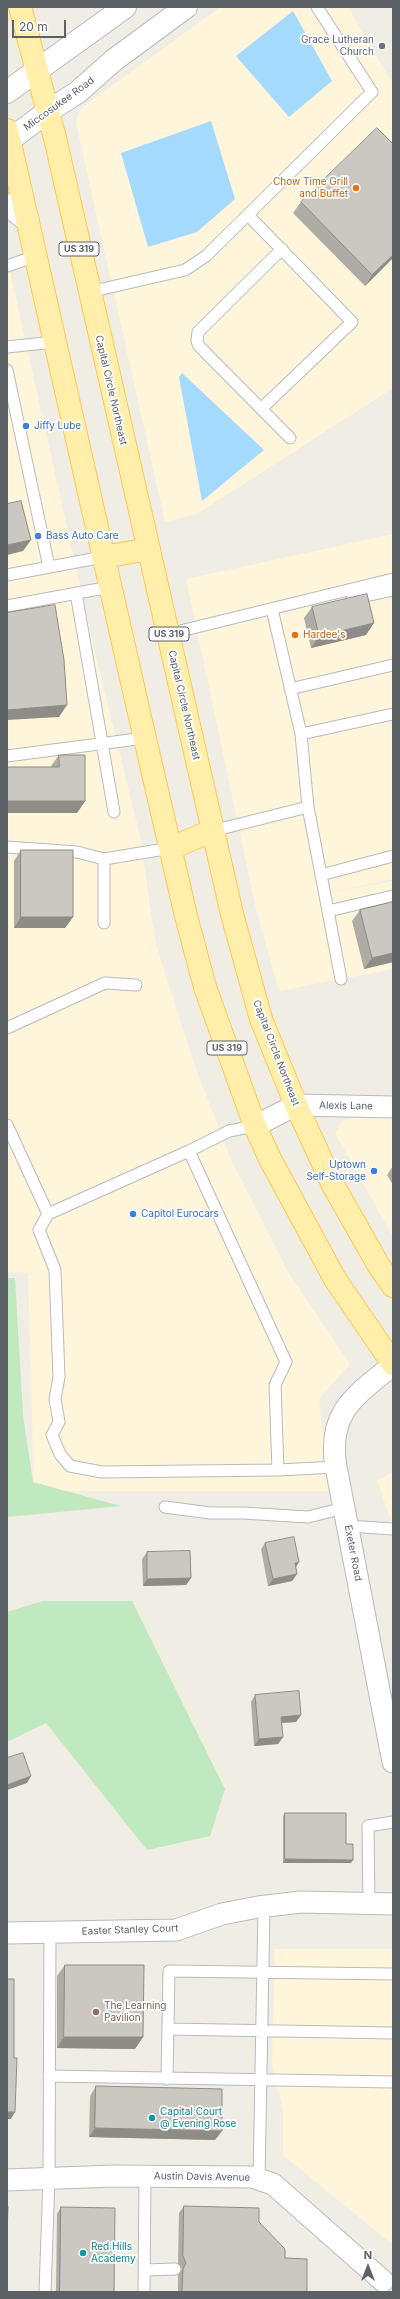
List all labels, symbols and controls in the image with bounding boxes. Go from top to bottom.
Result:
scale bar [14,12,68,38]
text: 20 m [19,19,48,34]
place label: Grace Lutheran Church [301,34,374,58]
marker: Grace Lutheran Church [377,41,387,51]
street label: Miccosukee Road [22,74,96,134]
place label: Chow Time Grill and Buffet [273,176,348,200]
marker: Chow Time Grill and Buffet [351,183,361,193]
road number: US 319 [59,242,99,256]
street label: Capital Circle Northeast [93,334,129,446]
place label: Jiffy Lube [34,420,81,432]
marker: Jiffy Lube [21,421,31,431]
place label: Bass Auto Care [46,530,119,542]
marker: Bass Auto Care [33,531,43,541]
road number: US 319 [149,627,189,641]
place label: Hardee's [303,629,346,641]
marker: Hardee's [290,630,300,640]
street label: Capital Circle Northeast [166,649,202,761]
street label: Capital Circle Northeast [250,998,302,1108]
road number: US 319 [207,1041,247,1055]
street label: Alexis Lane [319,1100,373,1112]
place label: Uptown Self-Storage [306,1159,366,1182]
marker: Uptown Self-Storage [369,1166,379,1176]
place label: Capitol Eurocars [141,1208,219,1220]
marker: Capitol Eurocars [128,1209,138,1219]
street label: Exeter Road [342,1524,364,1582]
street label: Easter Stanley Court [81,1922,179,1938]
place label: The Learning Pavilion [104,2000,166,2024]
marker: The Learning Pavilion [91,2007,101,2017]
place label: Capital Court @ Evening Rose [160,2106,236,2130]
marker: Capital Court @ Evening Rose [147,2113,157,2123]
street label: Austin Davis Avenue [154,2170,250,2184]
place label: Red Hills Academy [91,2241,136,2264]
north arrow [348,2247,388,2287]
marker: Red Hills Academy [78,2248,88,2258]
text: N [364,2248,372,2262]

